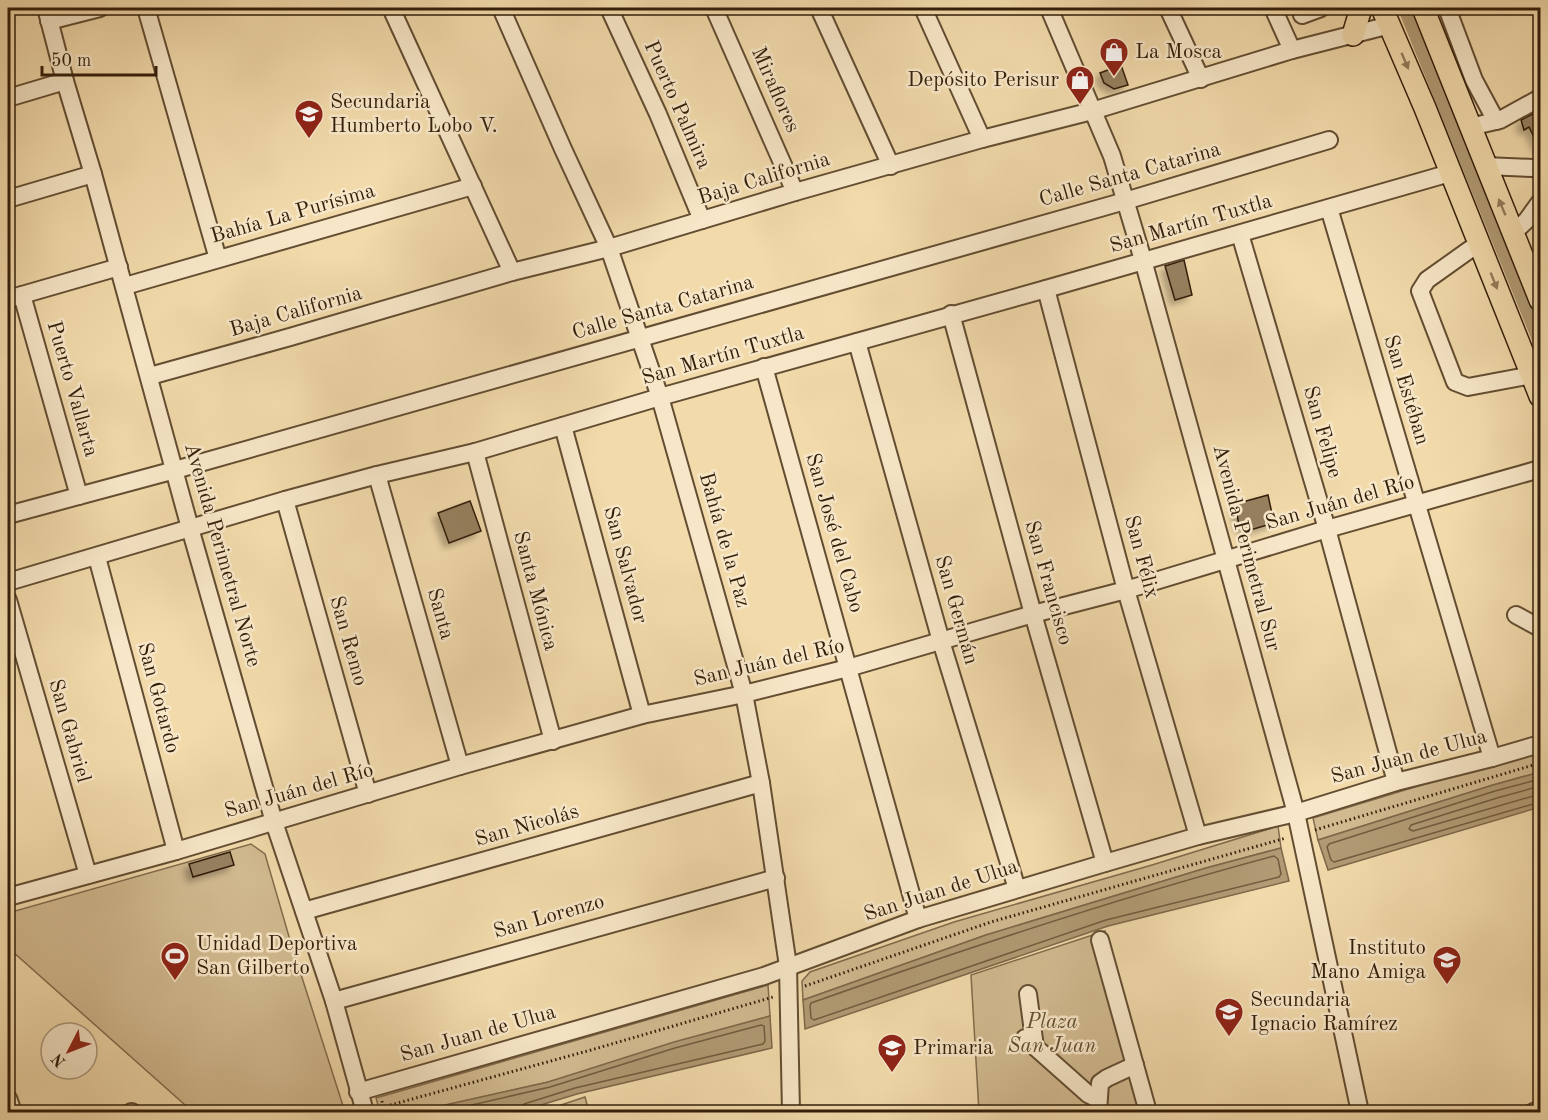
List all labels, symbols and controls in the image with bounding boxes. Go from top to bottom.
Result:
shop icon: La Mosca [1098,36,1130,78]
street label: Puerto Palmira [639,38,715,172]
scale bar [42,39,156,77]
place label: La Mosca [1135,42,1222,63]
street label: Miraflores [747,44,803,136]
text: 50 m [51,52,91,70]
one-way arrow [1401,53,1410,70]
shop icon: Depósito Perisur [1064,64,1096,106]
place label: Depósito Perisur [907,70,1059,91]
place label: Secundaria Humberto Lobo V. [330,92,498,137]
school or university icon: Secundaria Humberto Lobo V. [293,98,325,140]
street label: Calle Santa Catarina [1037,139,1223,211]
street label: Baja California [695,149,833,209]
street label: Bahía La Purísima [208,180,378,248]
street label: San Martín Tuxtla [1107,191,1275,257]
one-way arrow [1497,198,1507,216]
street label: Calle Santa Catarina [570,272,756,344]
one-way arrow [1490,272,1499,290]
street label: Baja California [227,283,365,341]
street label: Puerto Vallarta [43,319,101,459]
street label: San Martín Tuxtla [639,323,807,389]
street label: San Estéban [1379,333,1433,447]
street label: San Felipe [1299,384,1345,480]
street label: Avenida Perimetral Norte [180,440,264,670]
street label: Avenida Perimetral Sur [1208,442,1284,654]
street label: San José del Cabo [801,451,867,615]
street label: Bahía de la Paz [695,470,753,610]
street label: San Juán del Río [1263,472,1417,534]
street label: San Salvador [599,504,651,626]
street label: San Félix [1120,513,1162,601]
street label: San Francisco [1020,518,1076,648]
street label: Santa Mónica [509,529,561,653]
street label: San Germán [930,553,982,667]
street label: Santa [423,586,457,642]
street label: San Remo [325,594,371,688]
street label: San Juán del Río [692,635,846,691]
street label: San Gotardo [133,640,183,756]
street label: San Gabriel [44,677,94,785]
street label: San Juan de Ulua [1329,726,1489,788]
street label: San Juán del Río [222,760,376,822]
street label: San Nicolás [473,801,581,851]
street label: San Juan de Ulua [861,856,1021,926]
street label: San Lorenzo [491,891,607,943]
place label: Unidad Deportiva San Gilberto [196,934,357,979]
place label: Instituto Mano Amiga [1310,938,1426,983]
sports icon: Unidad Deportiva San Gilberto [159,940,191,982]
school or university icon: Instituto Mano Amiga [1431,944,1463,986]
place label: Secundaria Ignacio Ramírez [1250,990,1398,1035]
school or university icon: Secundaria Ignacio Ramírez [1213,996,1245,1038]
street label: San Juan de Ulua [398,1002,558,1066]
park label: Plaza San Juan [1008,1012,1096,1057]
north arrow [39,1021,99,1081]
school or university icon: Primaria [876,1032,908,1074]
place label: Primaria [913,1038,993,1059]
text: N [49,1049,69,1070]

